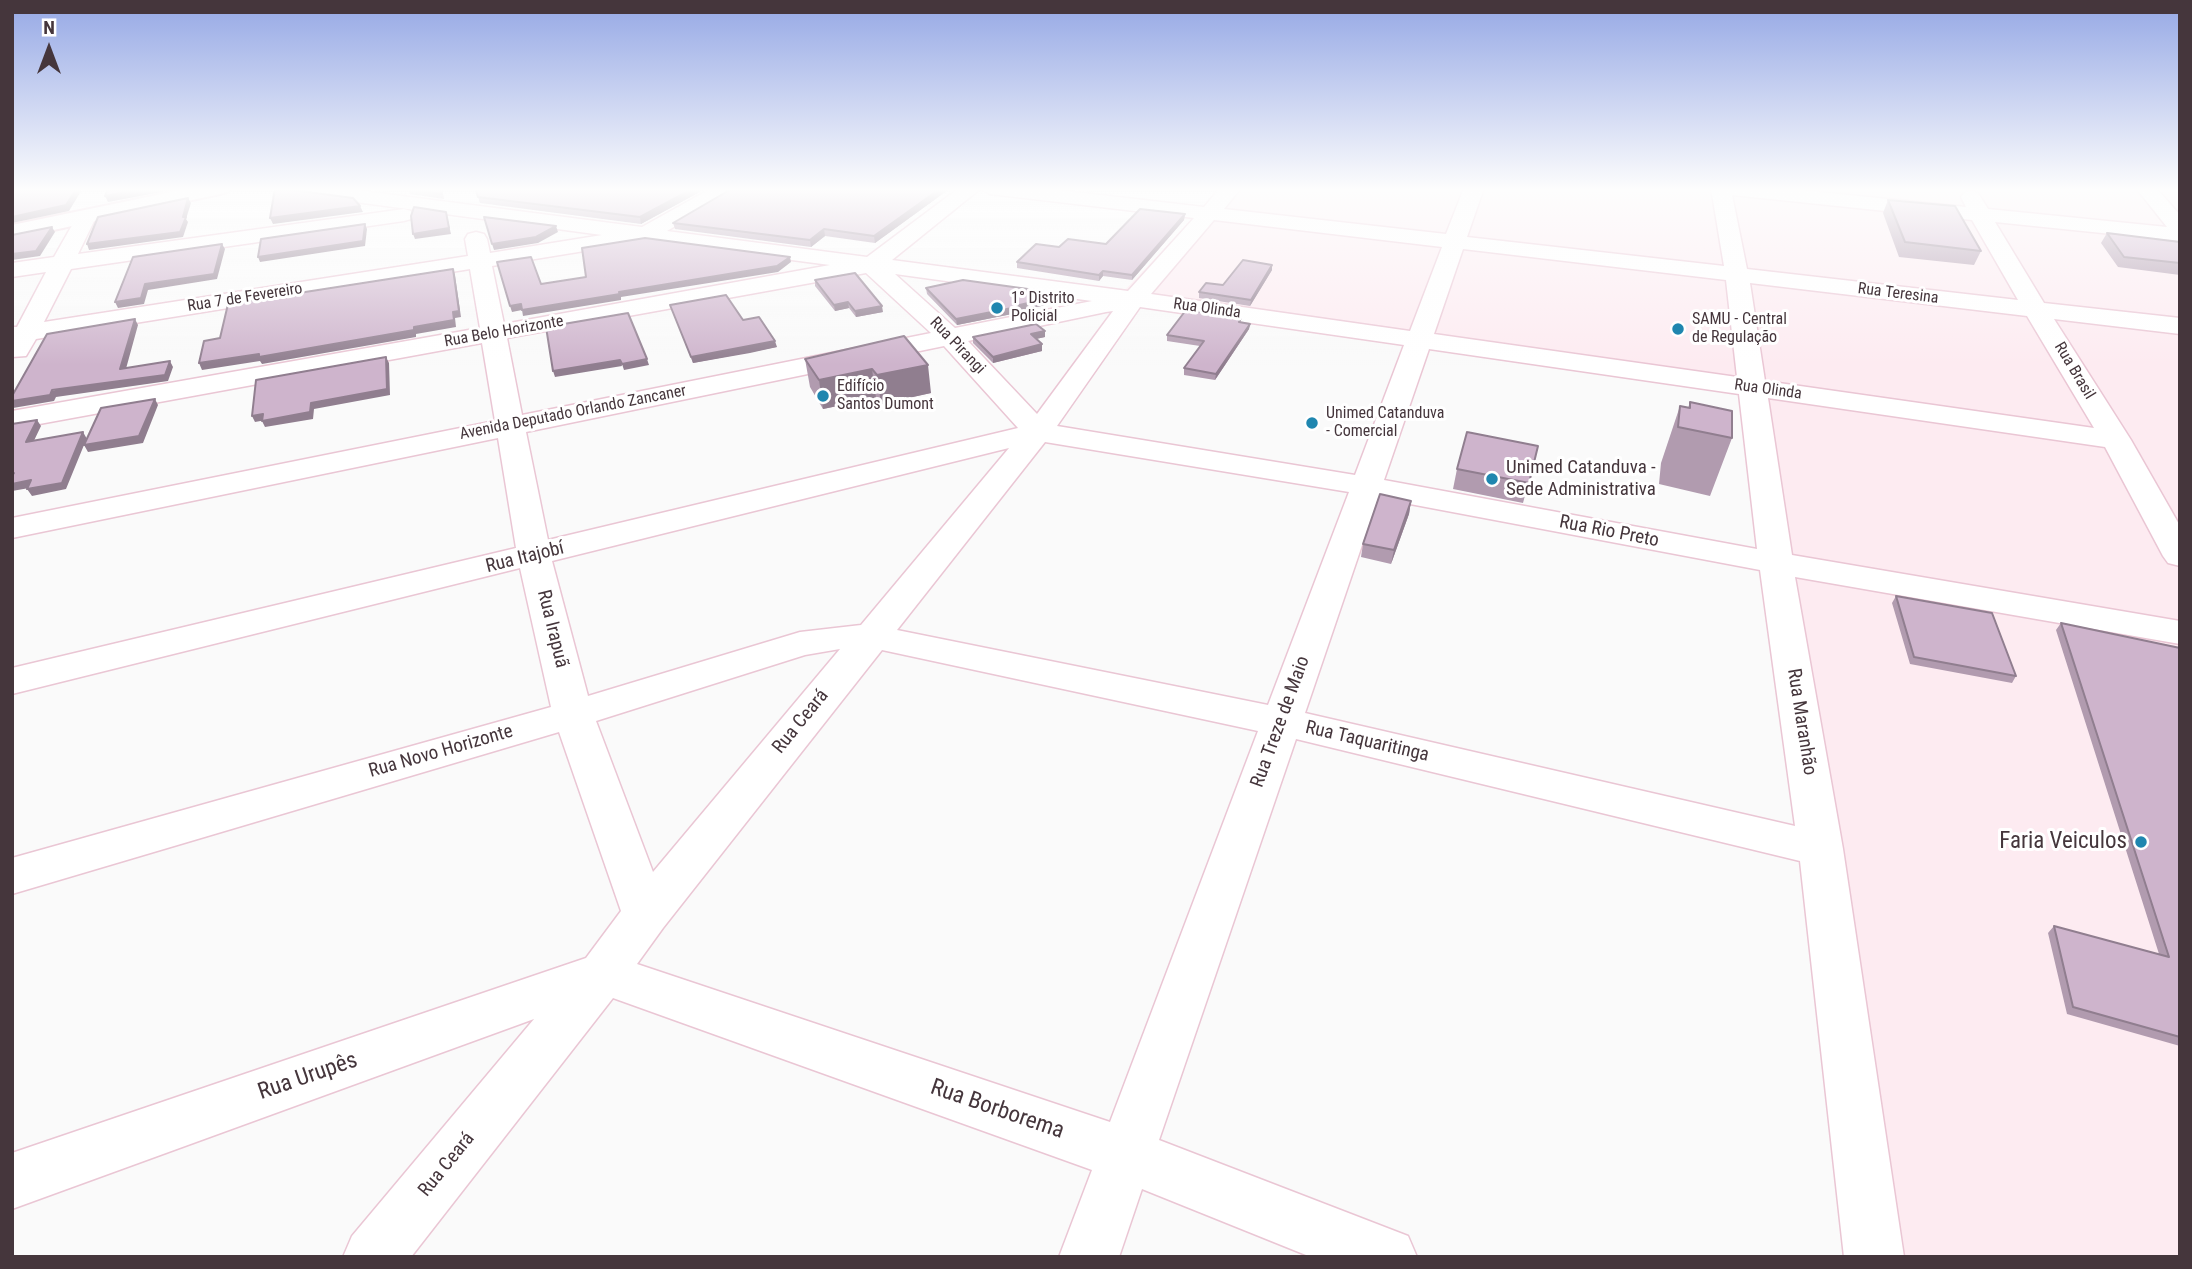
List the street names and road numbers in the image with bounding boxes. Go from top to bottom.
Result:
street label: Rua 7 de Fevereiro [186,279,304,317]
street label: Rua Teresina [1857,280,1939,308]
street label: Rua Olinda [1172,295,1242,323]
street label: Rua Belo Horizonte [443,312,565,352]
street label: Rua Pirangi [925,314,989,378]
street label: Rua Brasil [2050,339,2098,403]
street label: Rua Olinda [1733,376,1803,404]
street label: Avenida Deputado Orlando Zancaner [458,382,688,444]
street label: Rua Rio Preto [1557,511,1661,553]
street label: Rua Itajobí [484,537,566,579]
street label: Rua Irapuã [531,588,573,670]
street label: Rua Treze de Maio [1247,653,1315,791]
street label: Rua Maranhão [1781,667,1821,777]
street label: Rua Ceará [768,685,834,759]
street label: Rua Taquaritinga [1303,717,1431,767]
street label: Rua Novo Horizonte [366,721,516,783]
street label: Rua Urupês [255,1047,361,1107]
street label: Rua Borborema [927,1074,1067,1146]
street label: Rua Ceará [414,1128,480,1202]

